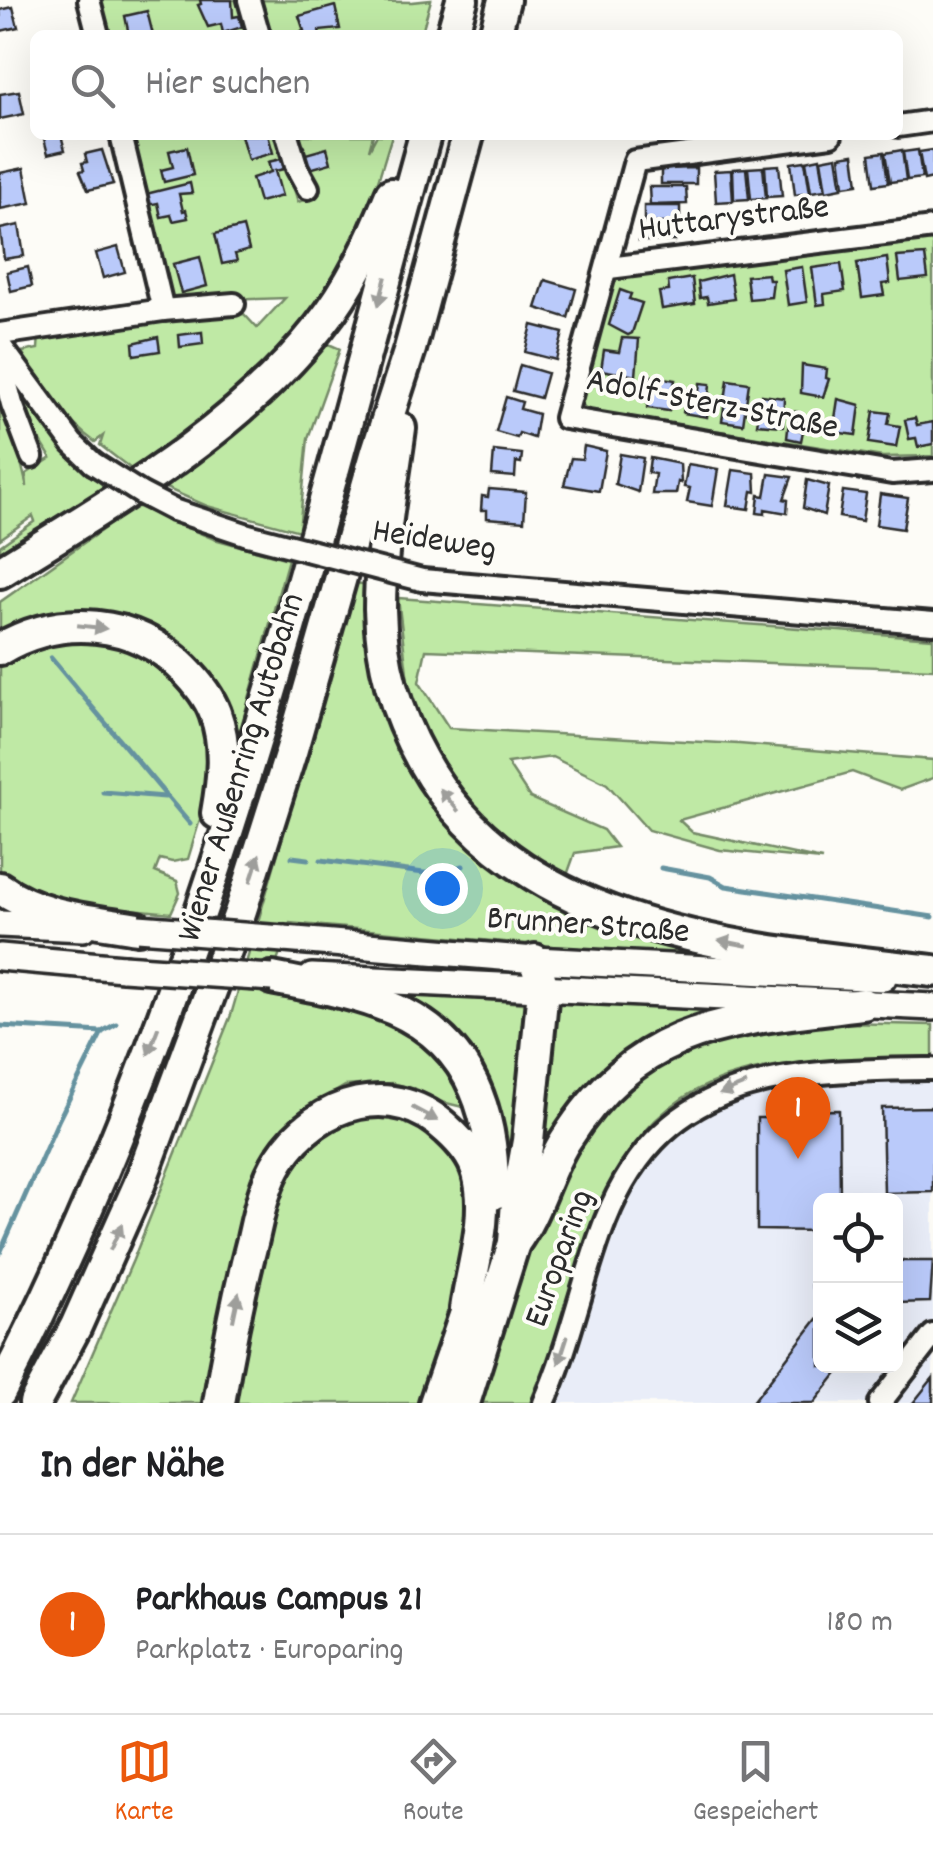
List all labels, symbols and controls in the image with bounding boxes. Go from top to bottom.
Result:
search box [30,30,903,140]
icon: search [65,58,120,113]
text: Hier suchen [145,58,310,113]
street label: Huttarystraße [636,184,832,256]
one-way arrow [373,275,389,306]
street label: Adolf-Sterz-Straße [582,357,842,455]
street label: Heideweg [368,508,500,576]
street label: Wiener Außenring Autobahn [166,587,320,949]
one-way arrow [77,619,109,635]
one-way arrow [439,788,460,813]
one-way arrow [248,852,263,882]
your location [417,863,468,914]
street label: Brunner Straße [485,895,691,959]
one-way arrow [717,934,748,950]
one-way arrow [145,1026,161,1056]
pin: 1 [766,1076,830,1159]
one-way arrow [718,1082,748,1098]
one-way arrow [411,1105,439,1122]
street label: Europaring [513,1183,609,1335]
map controls [813,1193,903,1373]
button: locate [813,1193,903,1283]
one-way arrow [107,1222,124,1251]
button: layers [813,1283,903,1373]
one-way arrow [229,1291,245,1322]
one-way arrow [555,1335,570,1366]
text: In der Nähe [40,1438,225,1498]
text: Parkhaus Campus 21 [135,1574,422,1629]
text: 1 [69,1601,76,1647]
text: 180 m [826,1601,893,1647]
text: Parkplatz · Europaring [135,1629,404,1675]
tab: Karte [115,1734,174,1834]
tab: Route [403,1734,464,1834]
tab: Gespeichert [693,1734,818,1834]

